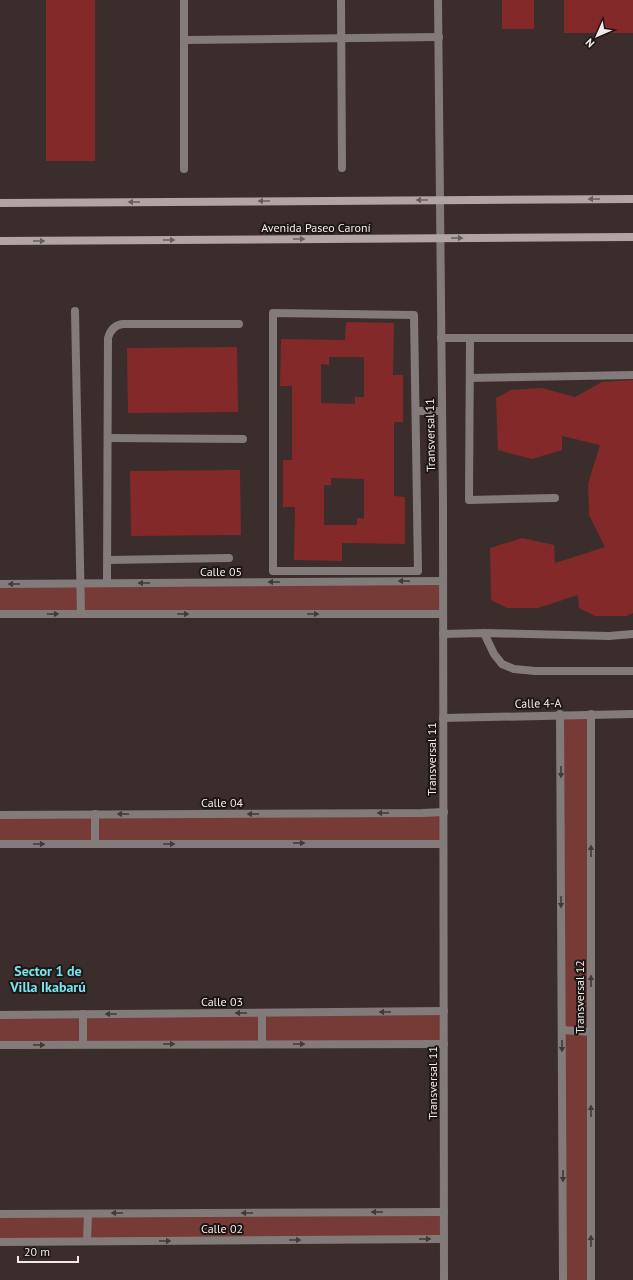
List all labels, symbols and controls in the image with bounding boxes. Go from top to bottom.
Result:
north arrow [577,16,617,56]
text: N [582,36,597,51]
one-way arrow [587,196,600,202]
one-way arrow [415,197,428,203]
one-way arrow [257,198,270,204]
one-way arrow [127,199,140,205]
street label: Avenida Paseo Caroní [261,220,371,235]
one-way arrow [451,235,464,241]
one-way arrow [293,236,306,242]
one-way arrow [163,237,176,243]
one-way arrow [33,238,46,244]
street label: Transversal 11 [422,398,438,472]
street label: Calle 05 [200,564,242,579]
one-way arrow [397,578,410,584]
one-way arrow [267,579,280,585]
one-way arrow [137,580,150,586]
one-way arrow [7,581,20,587]
one-way arrow [47,611,60,617]
one-way arrow [177,611,190,617]
one-way arrow [307,611,320,617]
street label: Calle 4-A [514,695,562,711]
street label: Transversal 11 [424,722,439,796]
one-way arrow [558,766,564,779]
street label: Calle 04 [201,795,243,810]
one-way arrow [376,810,389,816]
one-way arrow [116,811,129,817]
one-way arrow [246,811,259,817]
one-way arrow [293,840,306,846]
one-way arrow [33,841,46,847]
one-way arrow [163,841,176,847]
one-way arrow [588,844,594,857]
one-way arrow [558,896,565,908]
street label: Transversal 12 [572,960,587,1034]
district label: Sector 1 de Villa Ikabarú [9,962,86,996]
one-way arrow [588,974,594,987]
street label: Calle 03 [201,994,243,1009]
one-way arrow [378,1009,391,1015]
one-way arrow [234,1010,247,1016]
one-way arrow [104,1011,117,1017]
one-way arrow [559,1040,565,1053]
one-way arrow [33,1041,45,1048]
one-way arrow [163,1041,176,1047]
one-way arrow [293,1041,306,1047]
street label: Transversal 11 [425,1046,440,1120]
one-way arrow [588,1104,594,1117]
one-way arrow [560,1170,566,1183]
one-way arrow [370,1209,383,1215]
one-way arrow [110,1210,123,1216]
one-way arrow [240,1210,253,1216]
street label: Calle 02 [201,1221,243,1236]
one-way arrow [588,1234,594,1247]
one-way arrow [419,1236,432,1242]
one-way arrow [289,1237,302,1243]
scale bar [18,1238,78,1264]
one-way arrow [159,1238,172,1244]
text: 20 m [24,1244,50,1259]

